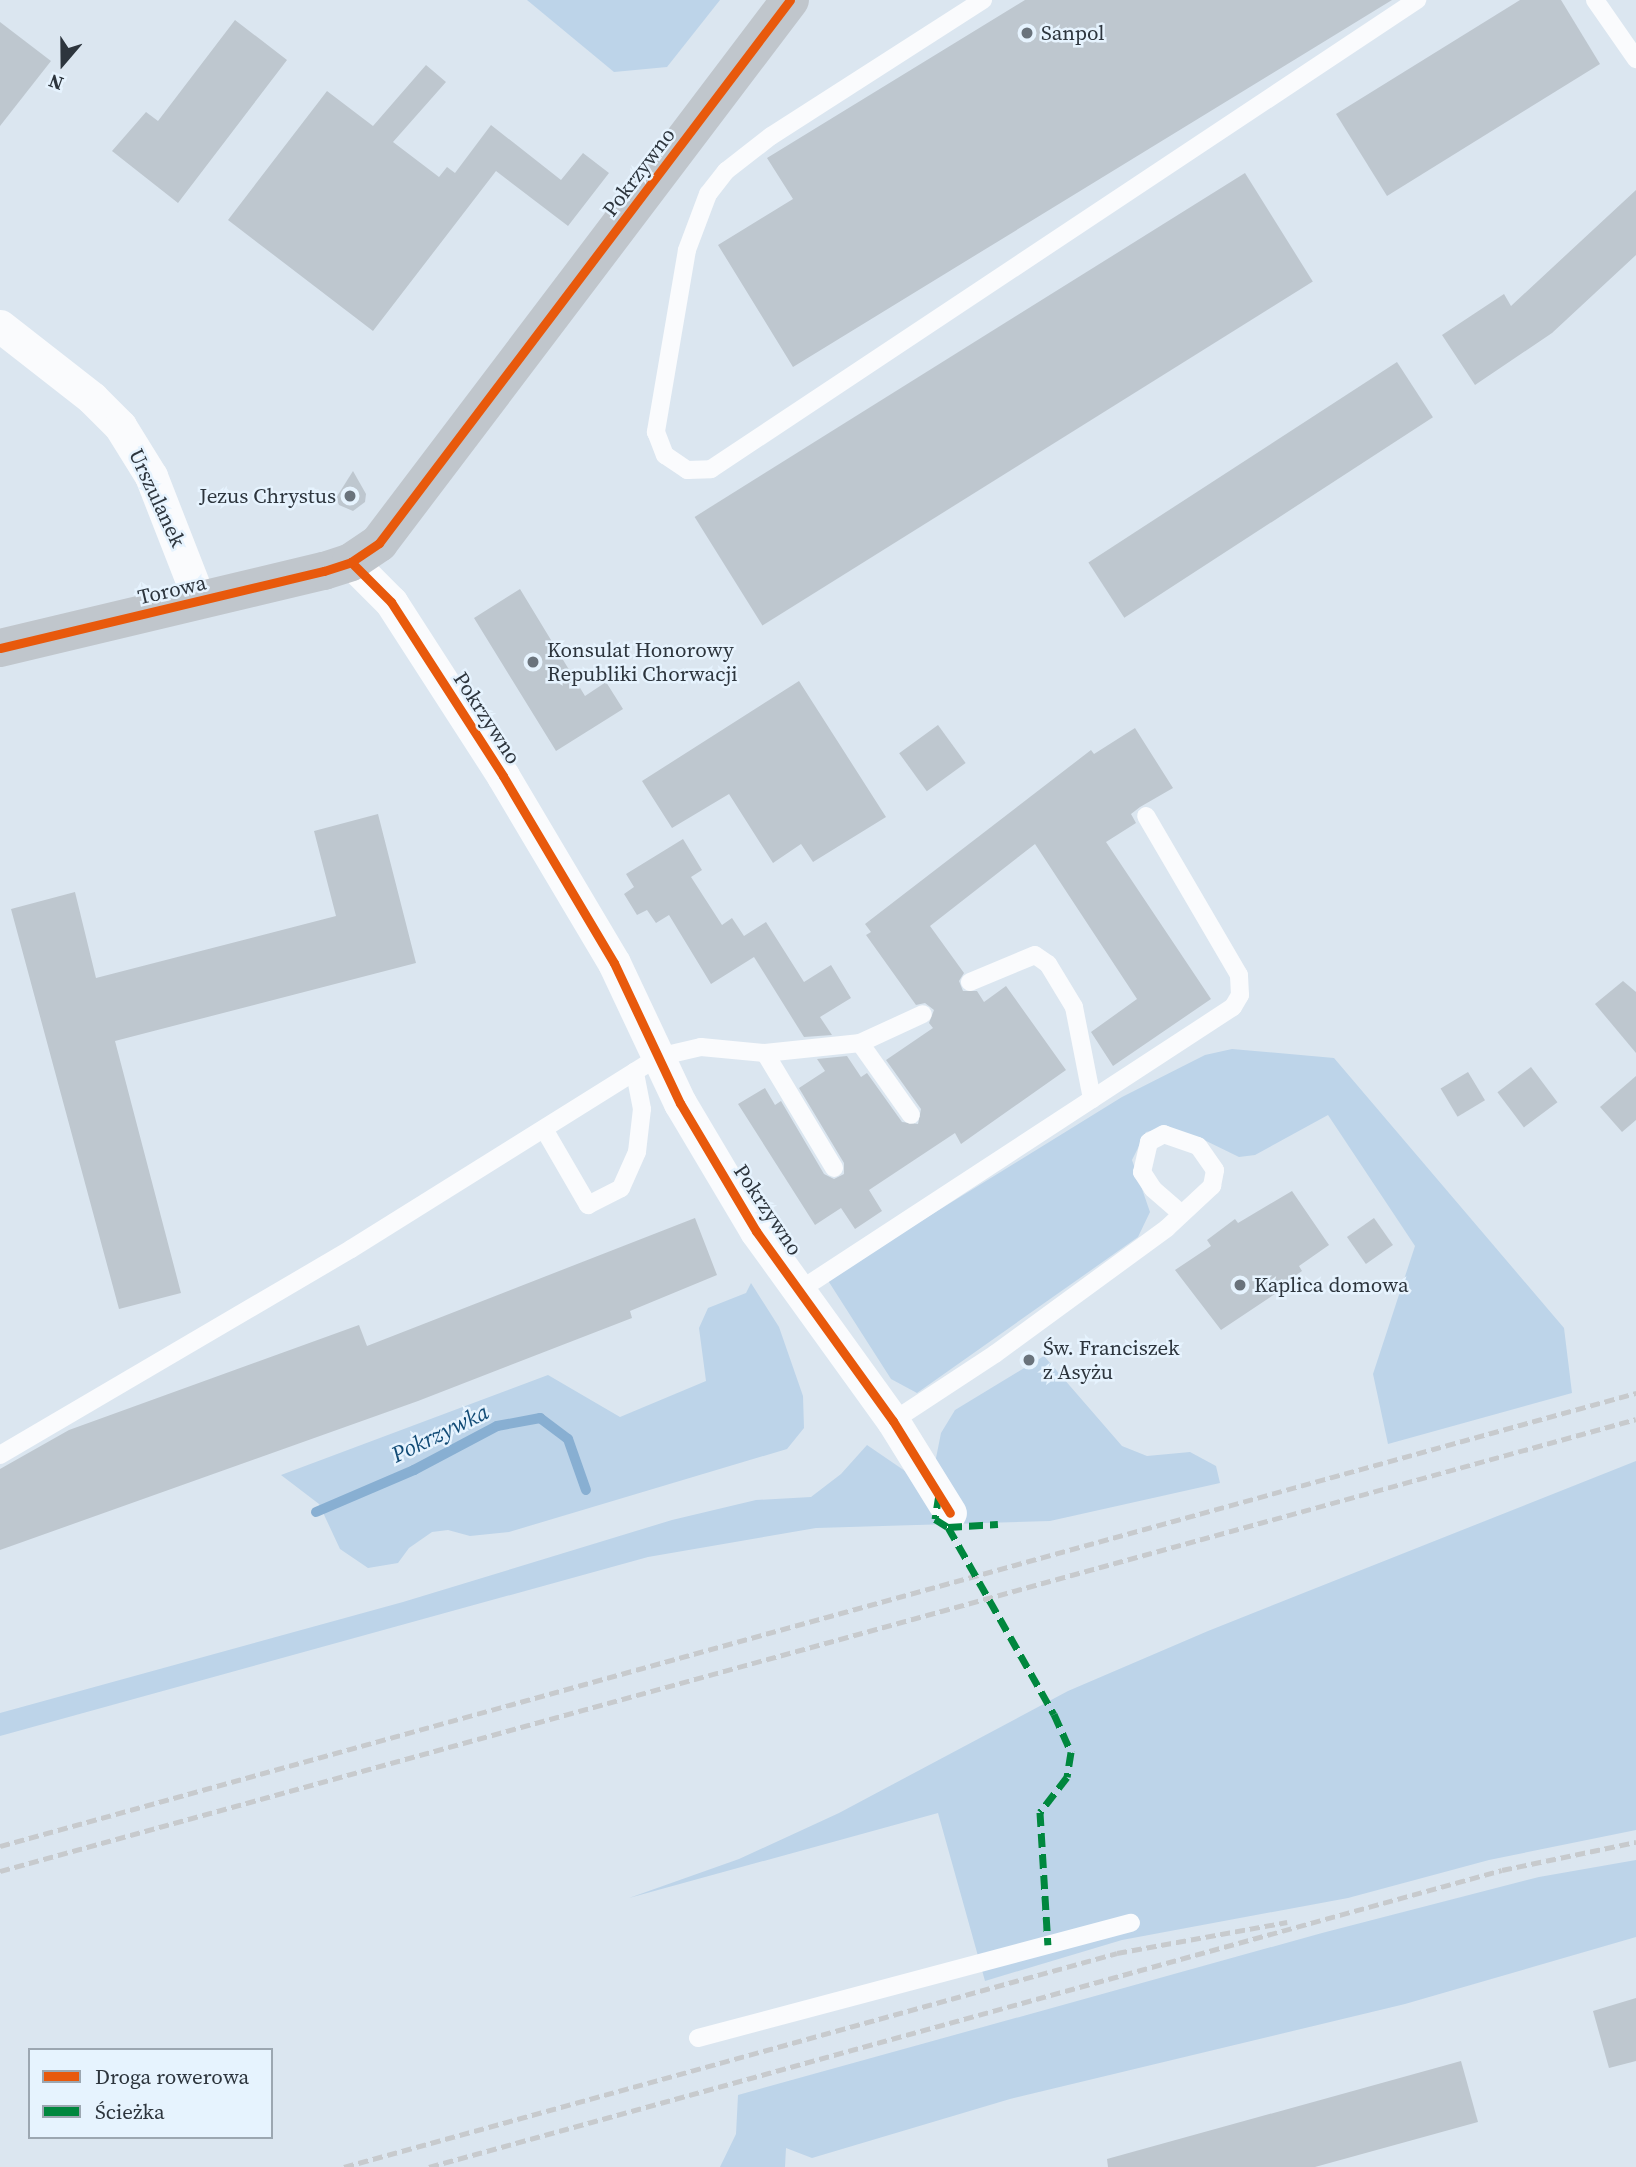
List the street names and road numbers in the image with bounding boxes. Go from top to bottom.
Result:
street label: Pokrzywno [597,123,681,221]
street label: Urszulanek [123,445,191,551]
street label: Torowa [135,570,209,610]
street label: Pokrzywno [448,667,526,769]
street label: Pokrzywno [728,1160,808,1260]

